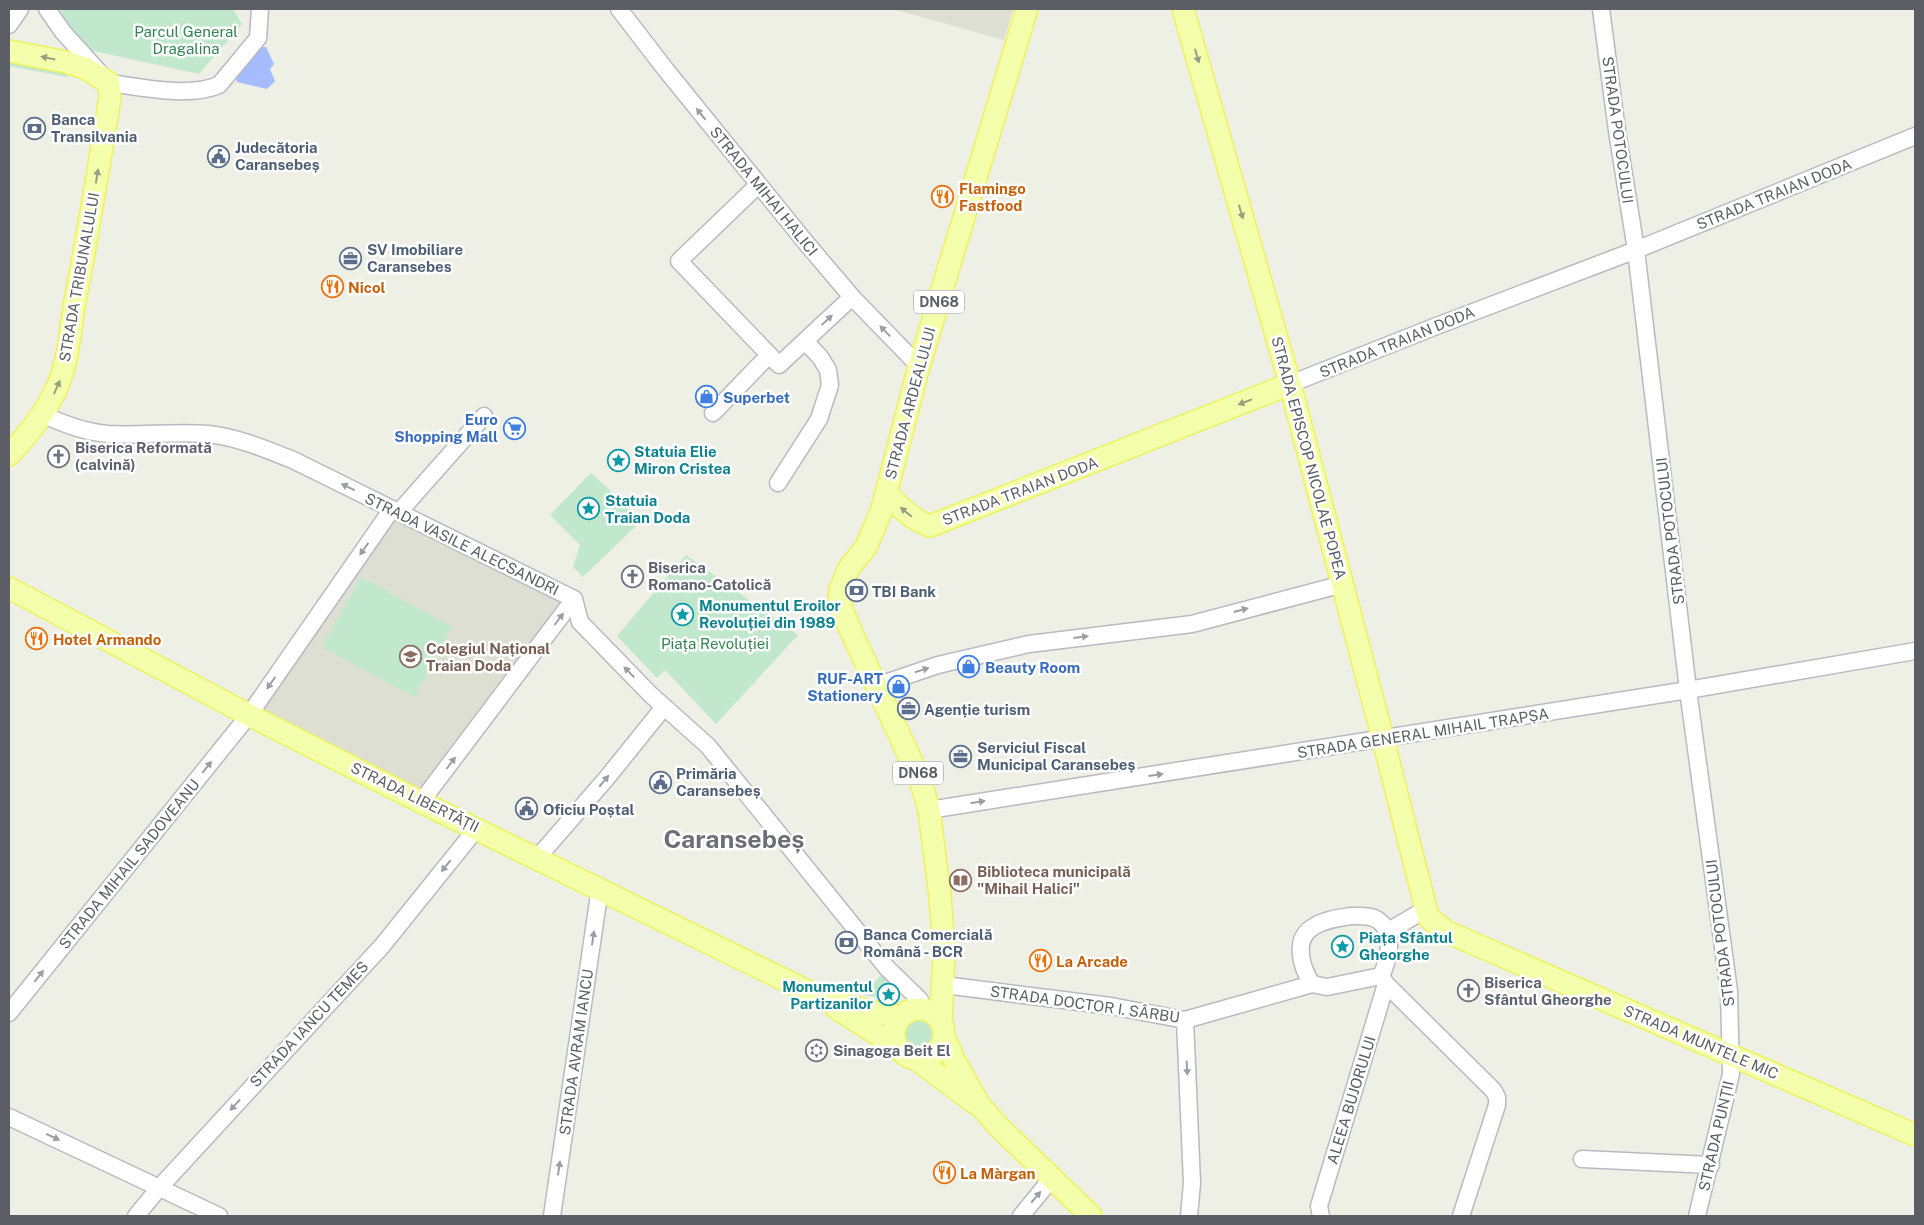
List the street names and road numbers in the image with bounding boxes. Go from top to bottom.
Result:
street label: STRADA POTOCULUI [1599,55,1637,205]
street label: STRADA MIHAI HALICI [707,123,821,259]
street label: STRADA TRAIAN DODA [1694,155,1854,233]
street label: STRADA TRIBUNALULUI [56,191,102,363]
road number: DN68 [914,290,964,314]
street label: STRADA TRAIAN DODA [1317,303,1477,381]
street label: STRADA ARDEALULUI [882,325,938,481]
street label: STRADA EPISCOP NICOLAE POPEA [1268,335,1350,582]
street label: STRADA TRAIAN DODA [940,453,1101,529]
street label: STRADA POTOCULUI [1653,456,1687,606]
street label: STRADA VASILE ALECSANDRI [362,490,562,598]
street label: STRADA GENERAL MIHAIL TRAPȘA [1296,705,1550,761]
street label: STRADA LIBERTĂȚII [348,759,482,835]
road number: DN68 [893,761,943,784]
street label: STRADA MIHAIL SADOVEANU [55,776,203,952]
street label: STRADA POTOCULUI [1703,858,1737,1008]
street label: STRADA IANCU TEMES [246,958,372,1090]
street label: STRADA AVRAM IANCU [556,968,596,1136]
street label: STRADA DOCTOR I. SÂRBU [989,982,1181,1026]
street label: STRADA MUNTELE MIC [1621,1002,1781,1082]
street label: ALEEA BUJORULUI [1323,1034,1379,1166]
street label: STRADA PUNȚII [1695,1079,1737,1193]

